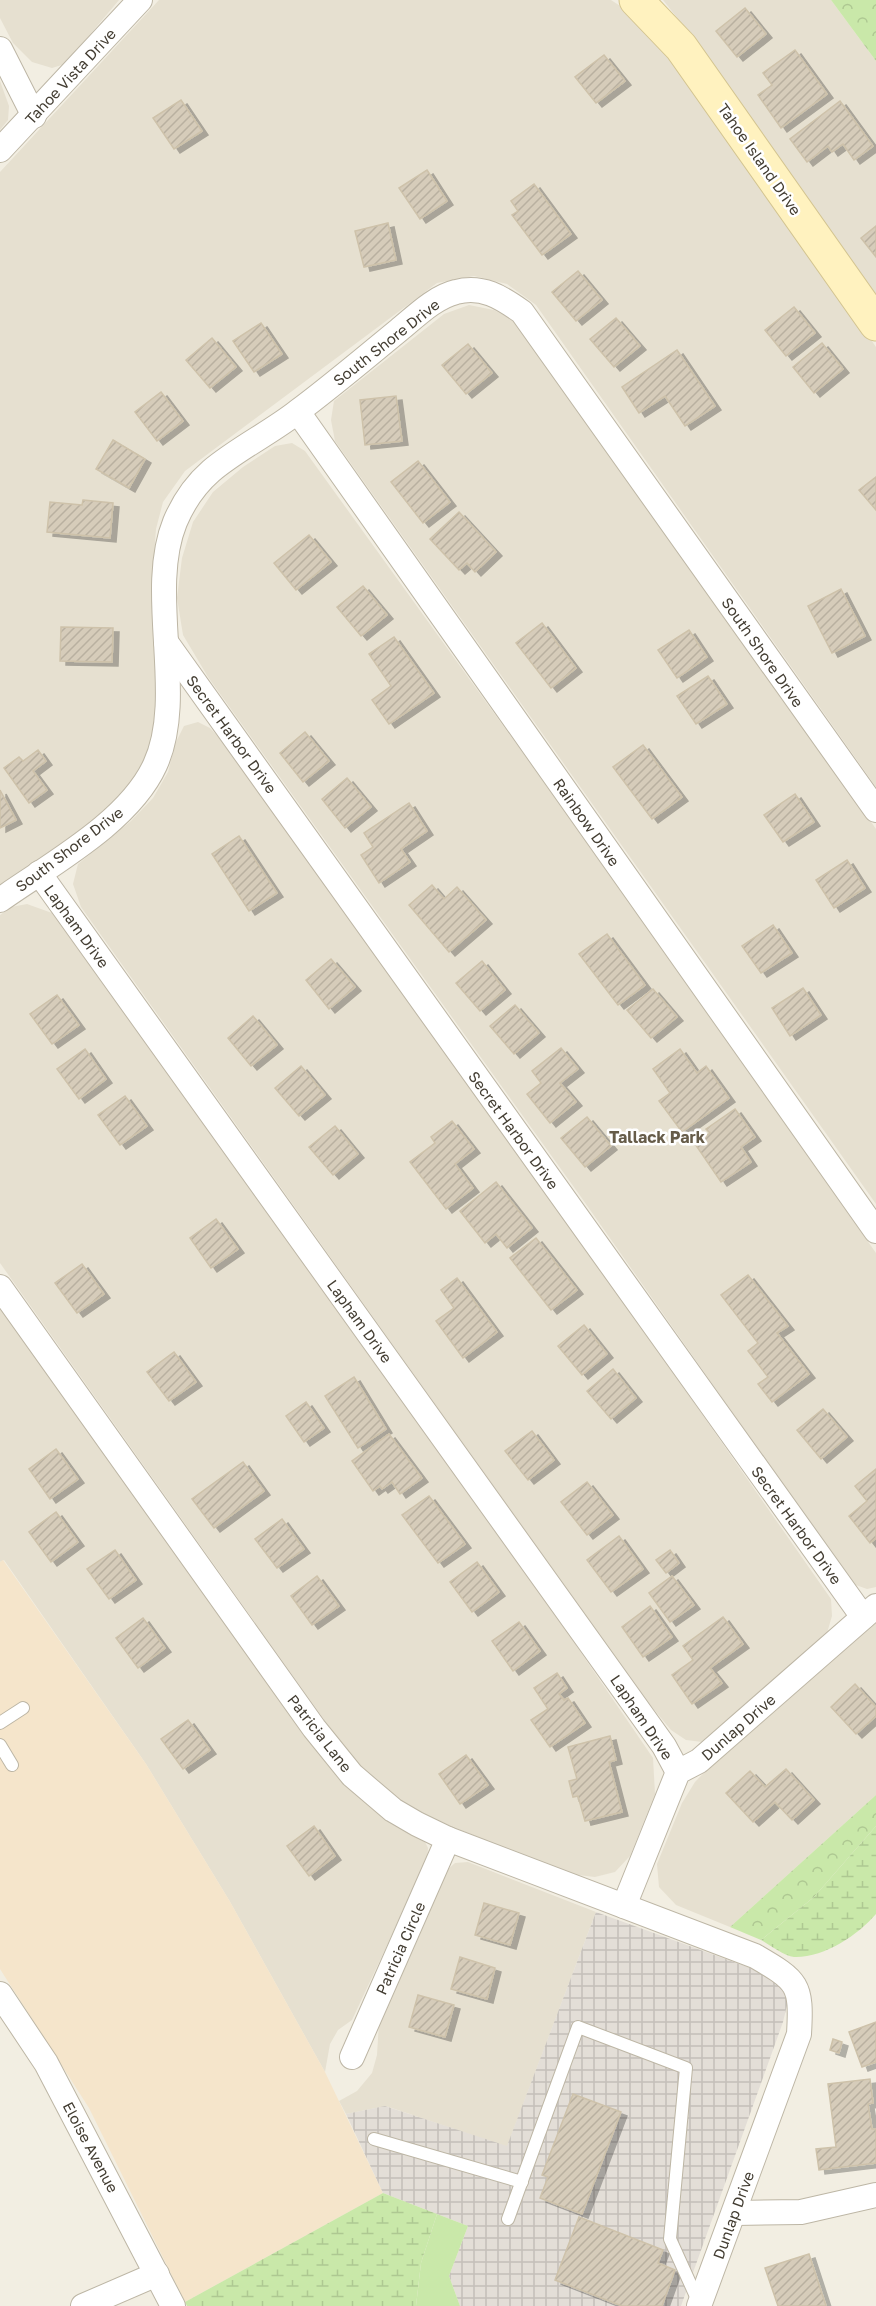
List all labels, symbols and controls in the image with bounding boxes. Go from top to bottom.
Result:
street label: Tahoe Vista Drive [21,24,119,128]
street label: Tahoe Island Drive [715,100,806,219]
street label: South Shore Drive [329,295,443,389]
street label: South Shore Drive [718,594,808,711]
street label: Secret Harbor Drive [183,672,281,797]
street label: Rainbow Drive [550,775,624,870]
street label: South Shore Drive [12,803,126,895]
street label: Lapham Drive [41,881,113,971]
street label: Secret Harbor Drive [465,1068,563,1193]
district label: Tallack Park [609,1127,706,1147]
street label: Lapham Drive [324,1276,396,1366]
street label: Secret Harbor Drive [748,1463,846,1588]
street label: Lapham Drive [607,1671,677,1763]
street label: Dunlap Drive [697,1690,779,1764]
street label: Patricia Lane [284,1691,356,1776]
street label: Patricia Circle [371,1899,429,1997]
street label: Eloise Avenue [60,2099,123,2196]
street label: Dunlap Drive [709,2168,757,2261]

